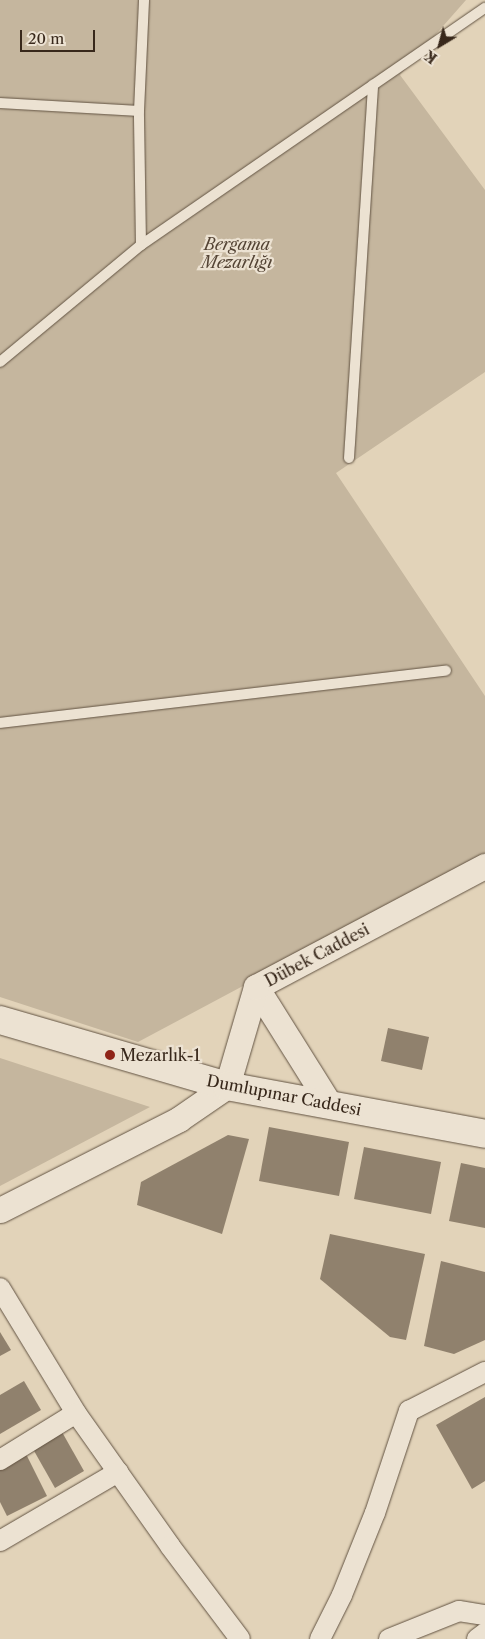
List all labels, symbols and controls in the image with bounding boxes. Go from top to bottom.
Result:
scale bar [22,20,98,52]
north arrow [415,20,465,70]
text: 20 m [28,29,64,48]
text: K [421,46,441,68]
park label: Bergama Mezarlığı [202,234,272,272]
street label: Dübek Caddesi [261,919,373,991]
place label: Mezarlık-1 [120,1045,200,1065]
marker: Mezarlık-1 [104,1049,116,1061]
street label: Dumlupınar Caddesi [205,1071,363,1119]

